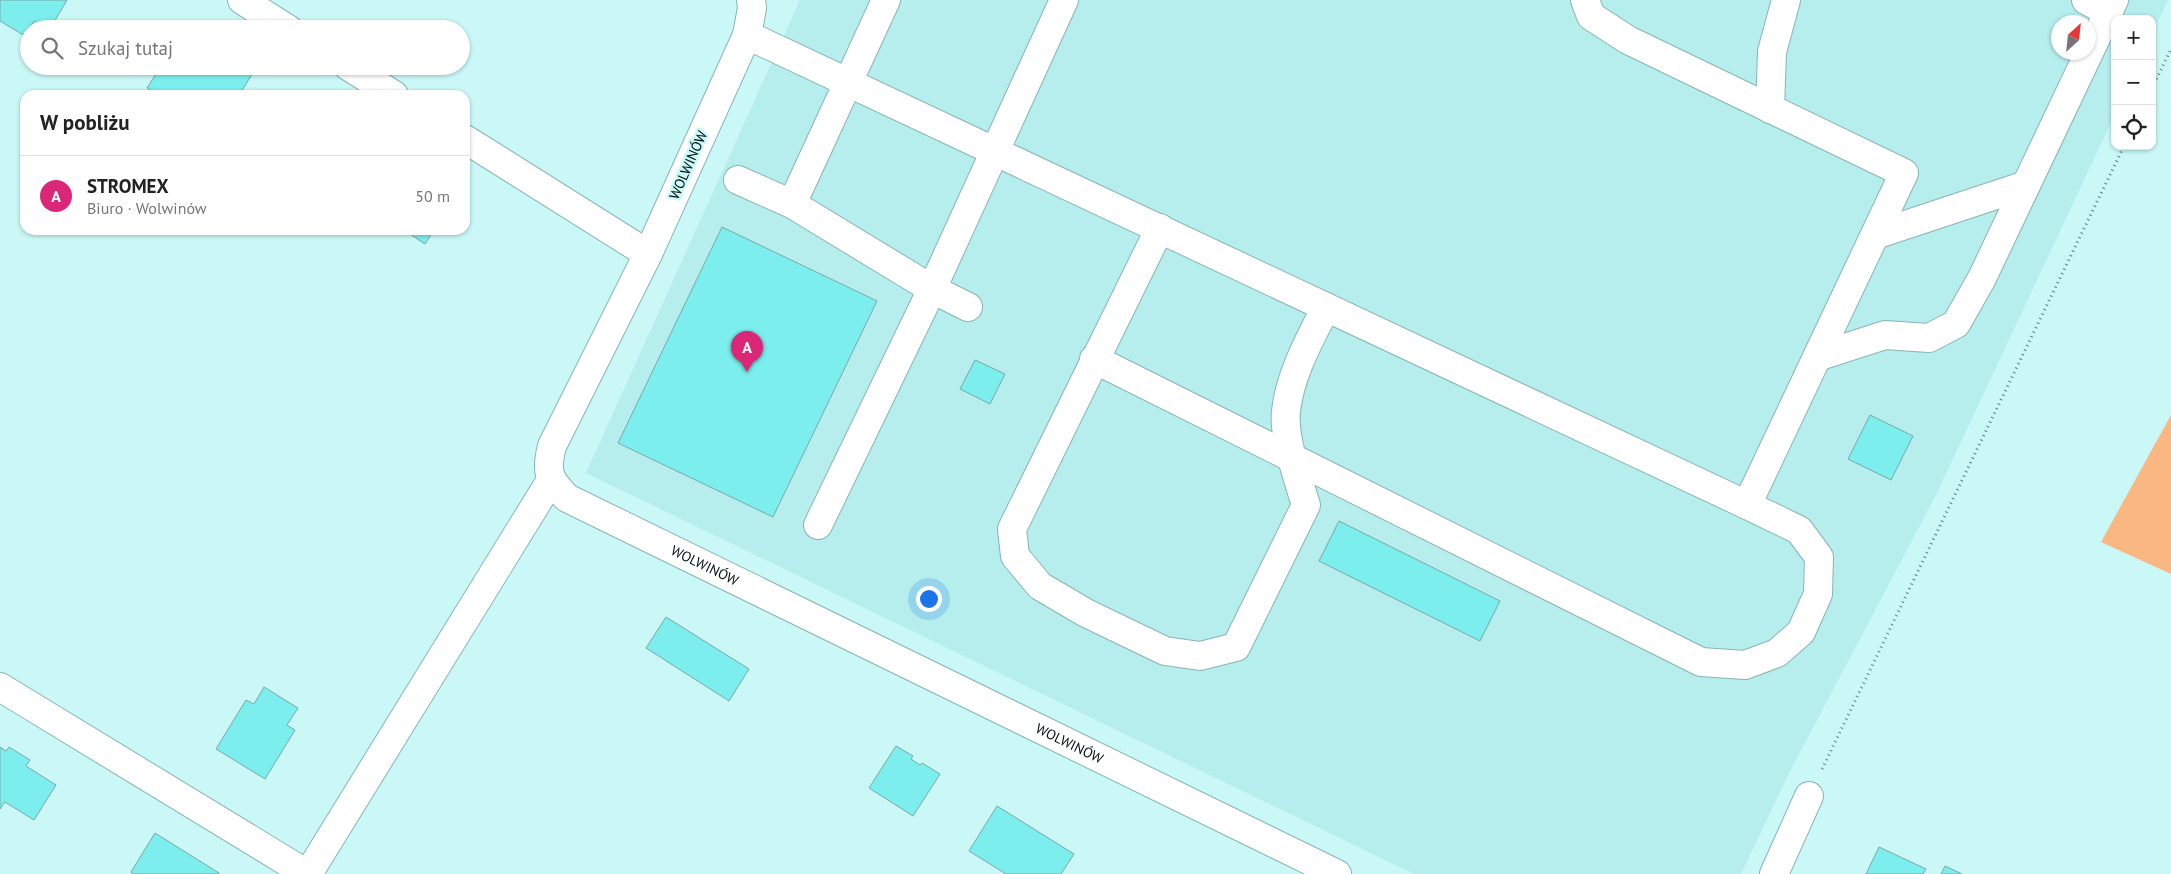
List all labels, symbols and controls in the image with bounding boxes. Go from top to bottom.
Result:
north arrow [2051,15,2096,60]
map controls [2111,15,2156,150]
button: + [2111,15,2156,60]
search box [20,20,470,75]
icon: search [38,34,66,62]
text: Szukaj tutaj [78,36,173,60]
button: − [2111,60,2156,105]
button: locate [2111,105,2156,150]
text: W pobliżu [40,109,129,136]
street label: WOLWINÓW [665,128,711,202]
text: STROMEX [87,174,169,198]
text: A [51,186,61,206]
text: 50 m [415,186,450,206]
text: Biuro · Wolwinów [87,198,207,218]
pin: A [731,331,763,372]
street label: WOLWINÓW [668,541,742,590]
your location [916,586,942,612]
street label: WOLWINÓW [1033,719,1107,768]

